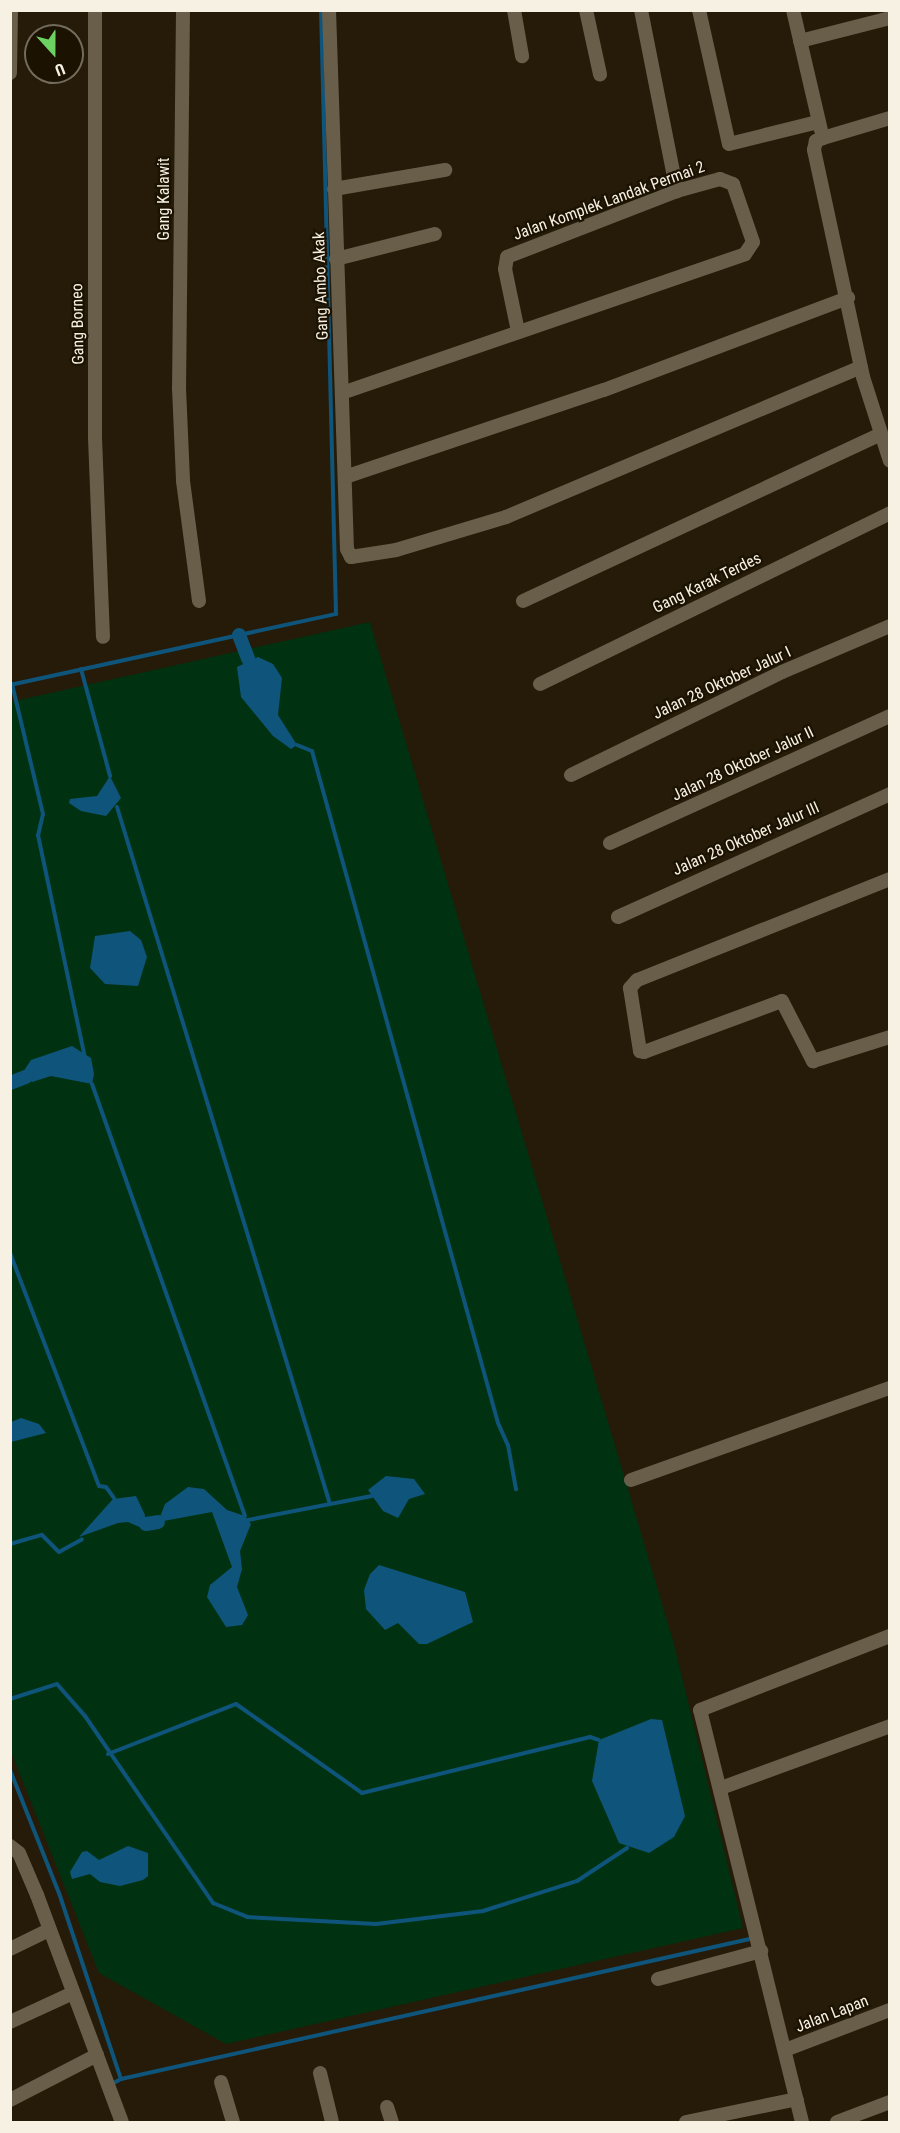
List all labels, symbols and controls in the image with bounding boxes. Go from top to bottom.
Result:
north arrow [24,24,84,84]
text: U [52,59,68,80]
street label: Jalan Komplek Landak Permai 2 [511,157,707,245]
street label: Gang Kalawit [154,158,174,240]
street label: Gang Ambo Akak [310,231,332,341]
street label: Gang Borneo [68,283,88,365]
street label: Gang Karak Terdes [650,548,764,618]
street label: Jalan 28 Oktober Jalur I [650,643,794,723]
street label: Jalan 28 Oktober Jalur II [669,723,817,805]
street label: Jalan 28 Oktober Jalur III [670,798,822,880]
street label: Jalan Lapan [793,1991,871,2037]

